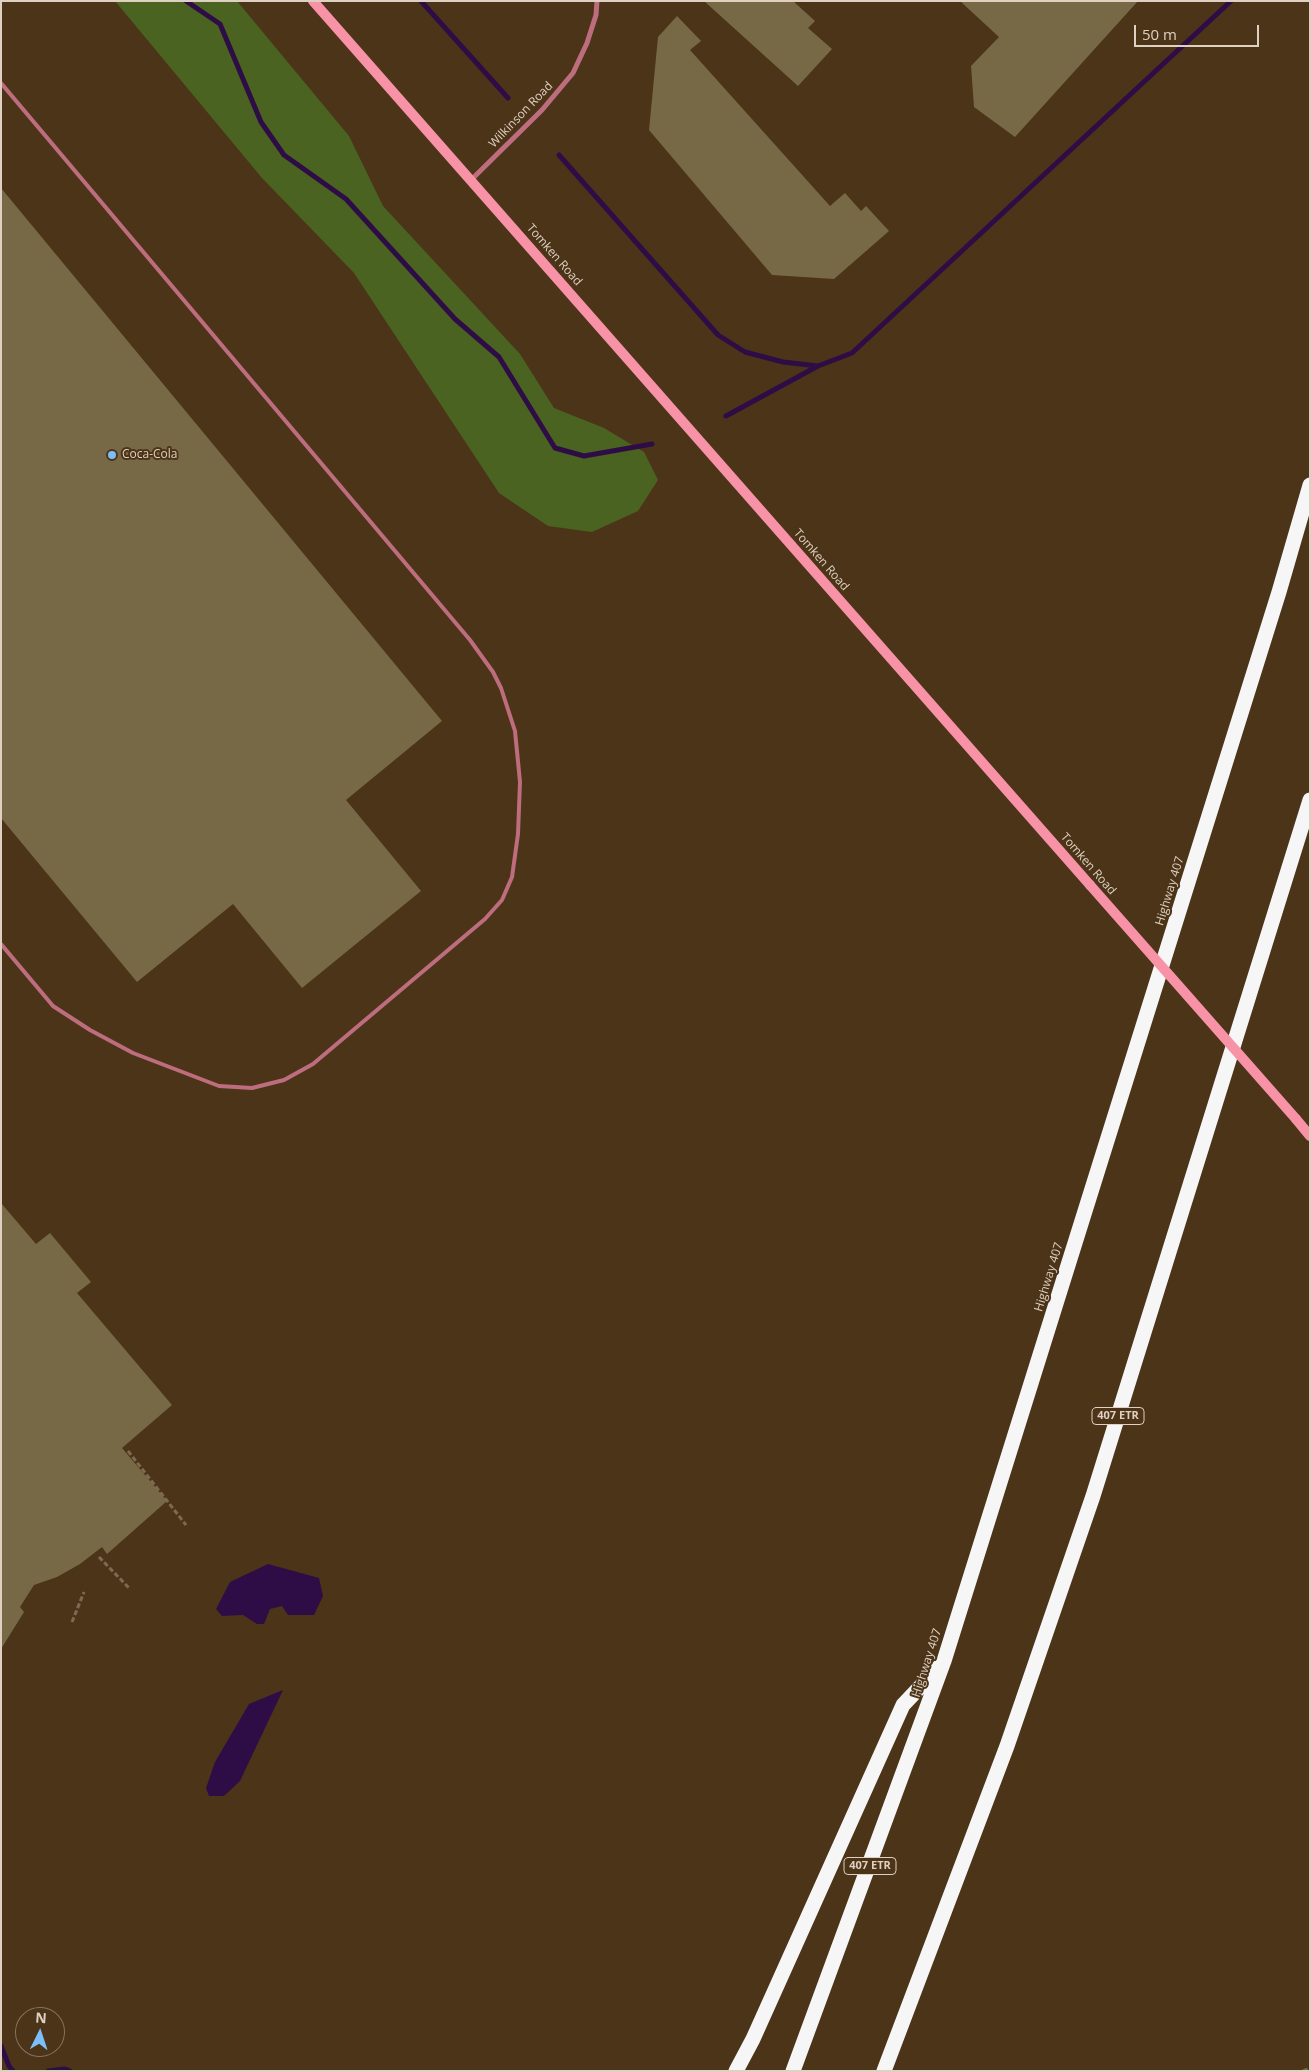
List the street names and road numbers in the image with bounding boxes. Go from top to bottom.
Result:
street label: Wilkinson Road [486,79,556,151]
street label: Tomken Road [523,221,585,289]
street label: Tomken Road [790,526,852,594]
street label: Tomken Road [1057,830,1119,898]
street label: Highway 407 [1153,855,1187,927]
street label: Highway 407 [1032,1241,1066,1313]
road number: 407 ETR [1092,1408,1144,1424]
street label: Highway 407 [909,1627,945,1699]
road number: 407 ETR [844,1858,896,1874]

